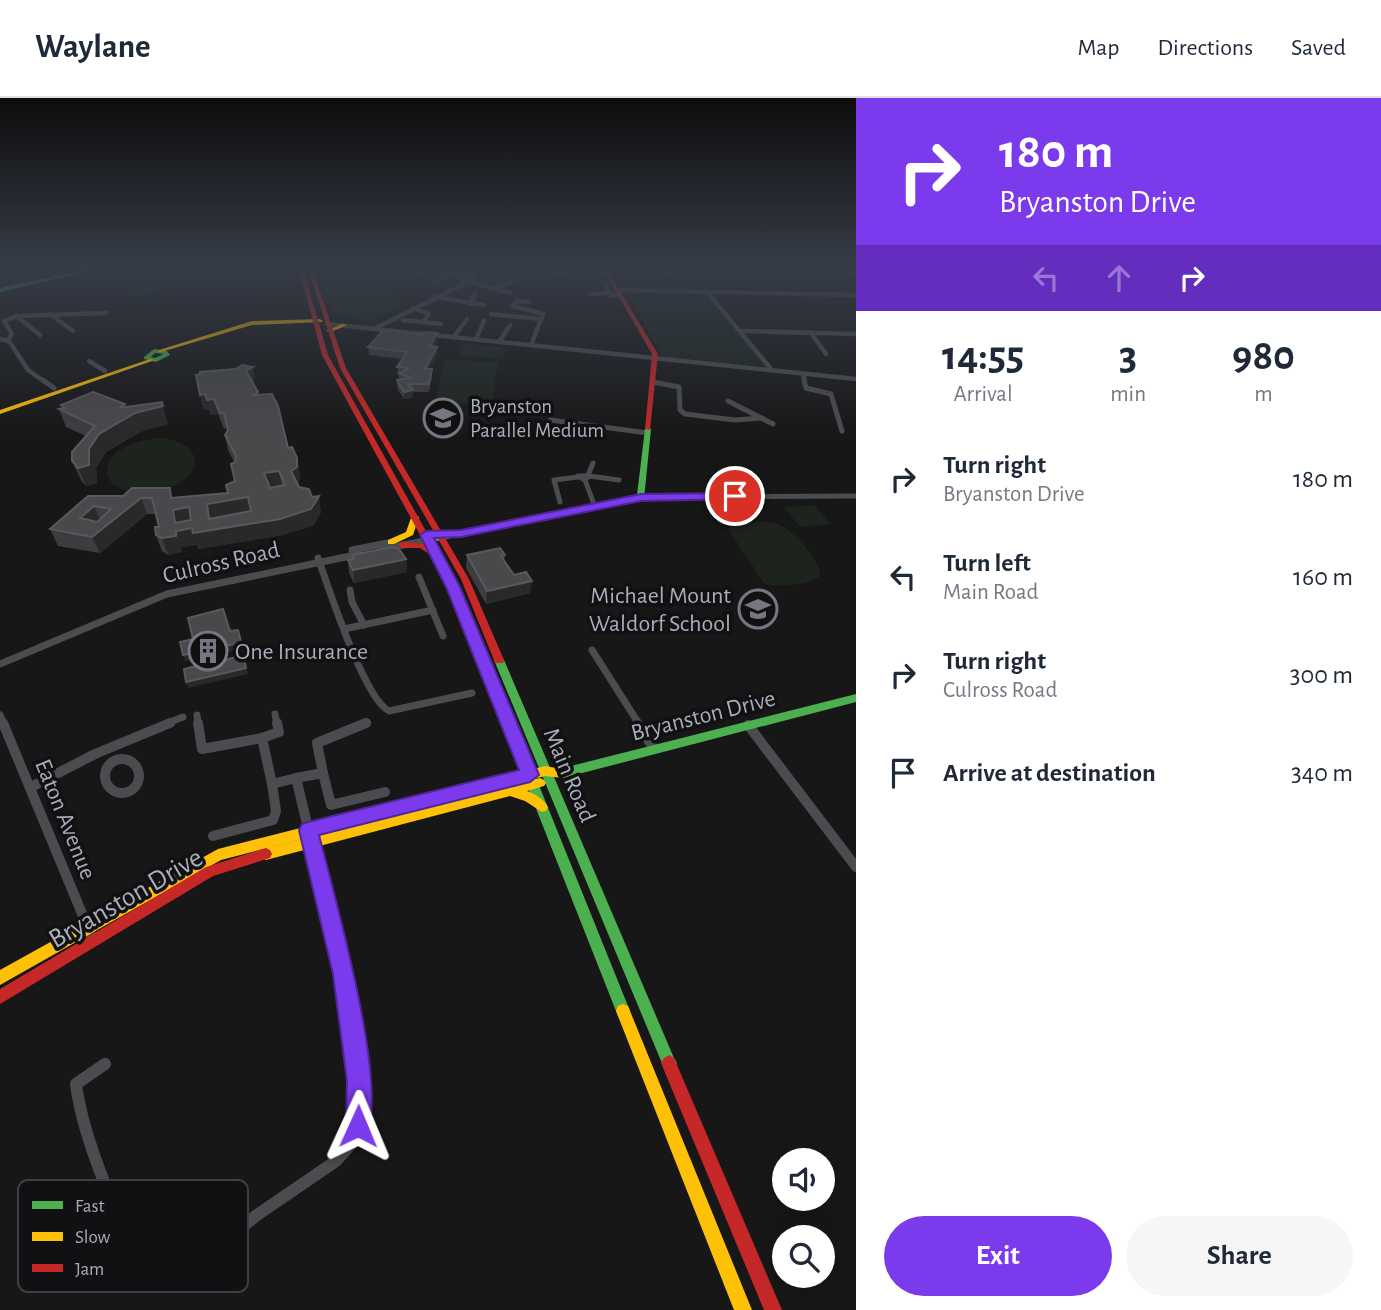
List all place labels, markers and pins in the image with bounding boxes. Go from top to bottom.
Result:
place label: Bryanston Parallel Medium [470,396,604,441]
school or university icon: Bryanston Parallel Medium [422,397,464,439]
pin [705,466,765,526]
place label: Michael Mount Waldorf School [589,584,731,636]
school or university icon: Michael Mount Waldorf School [737,588,779,630]
building icon: One Insurance [187,630,229,672]
place label: One Insurance [235,640,368,664]

